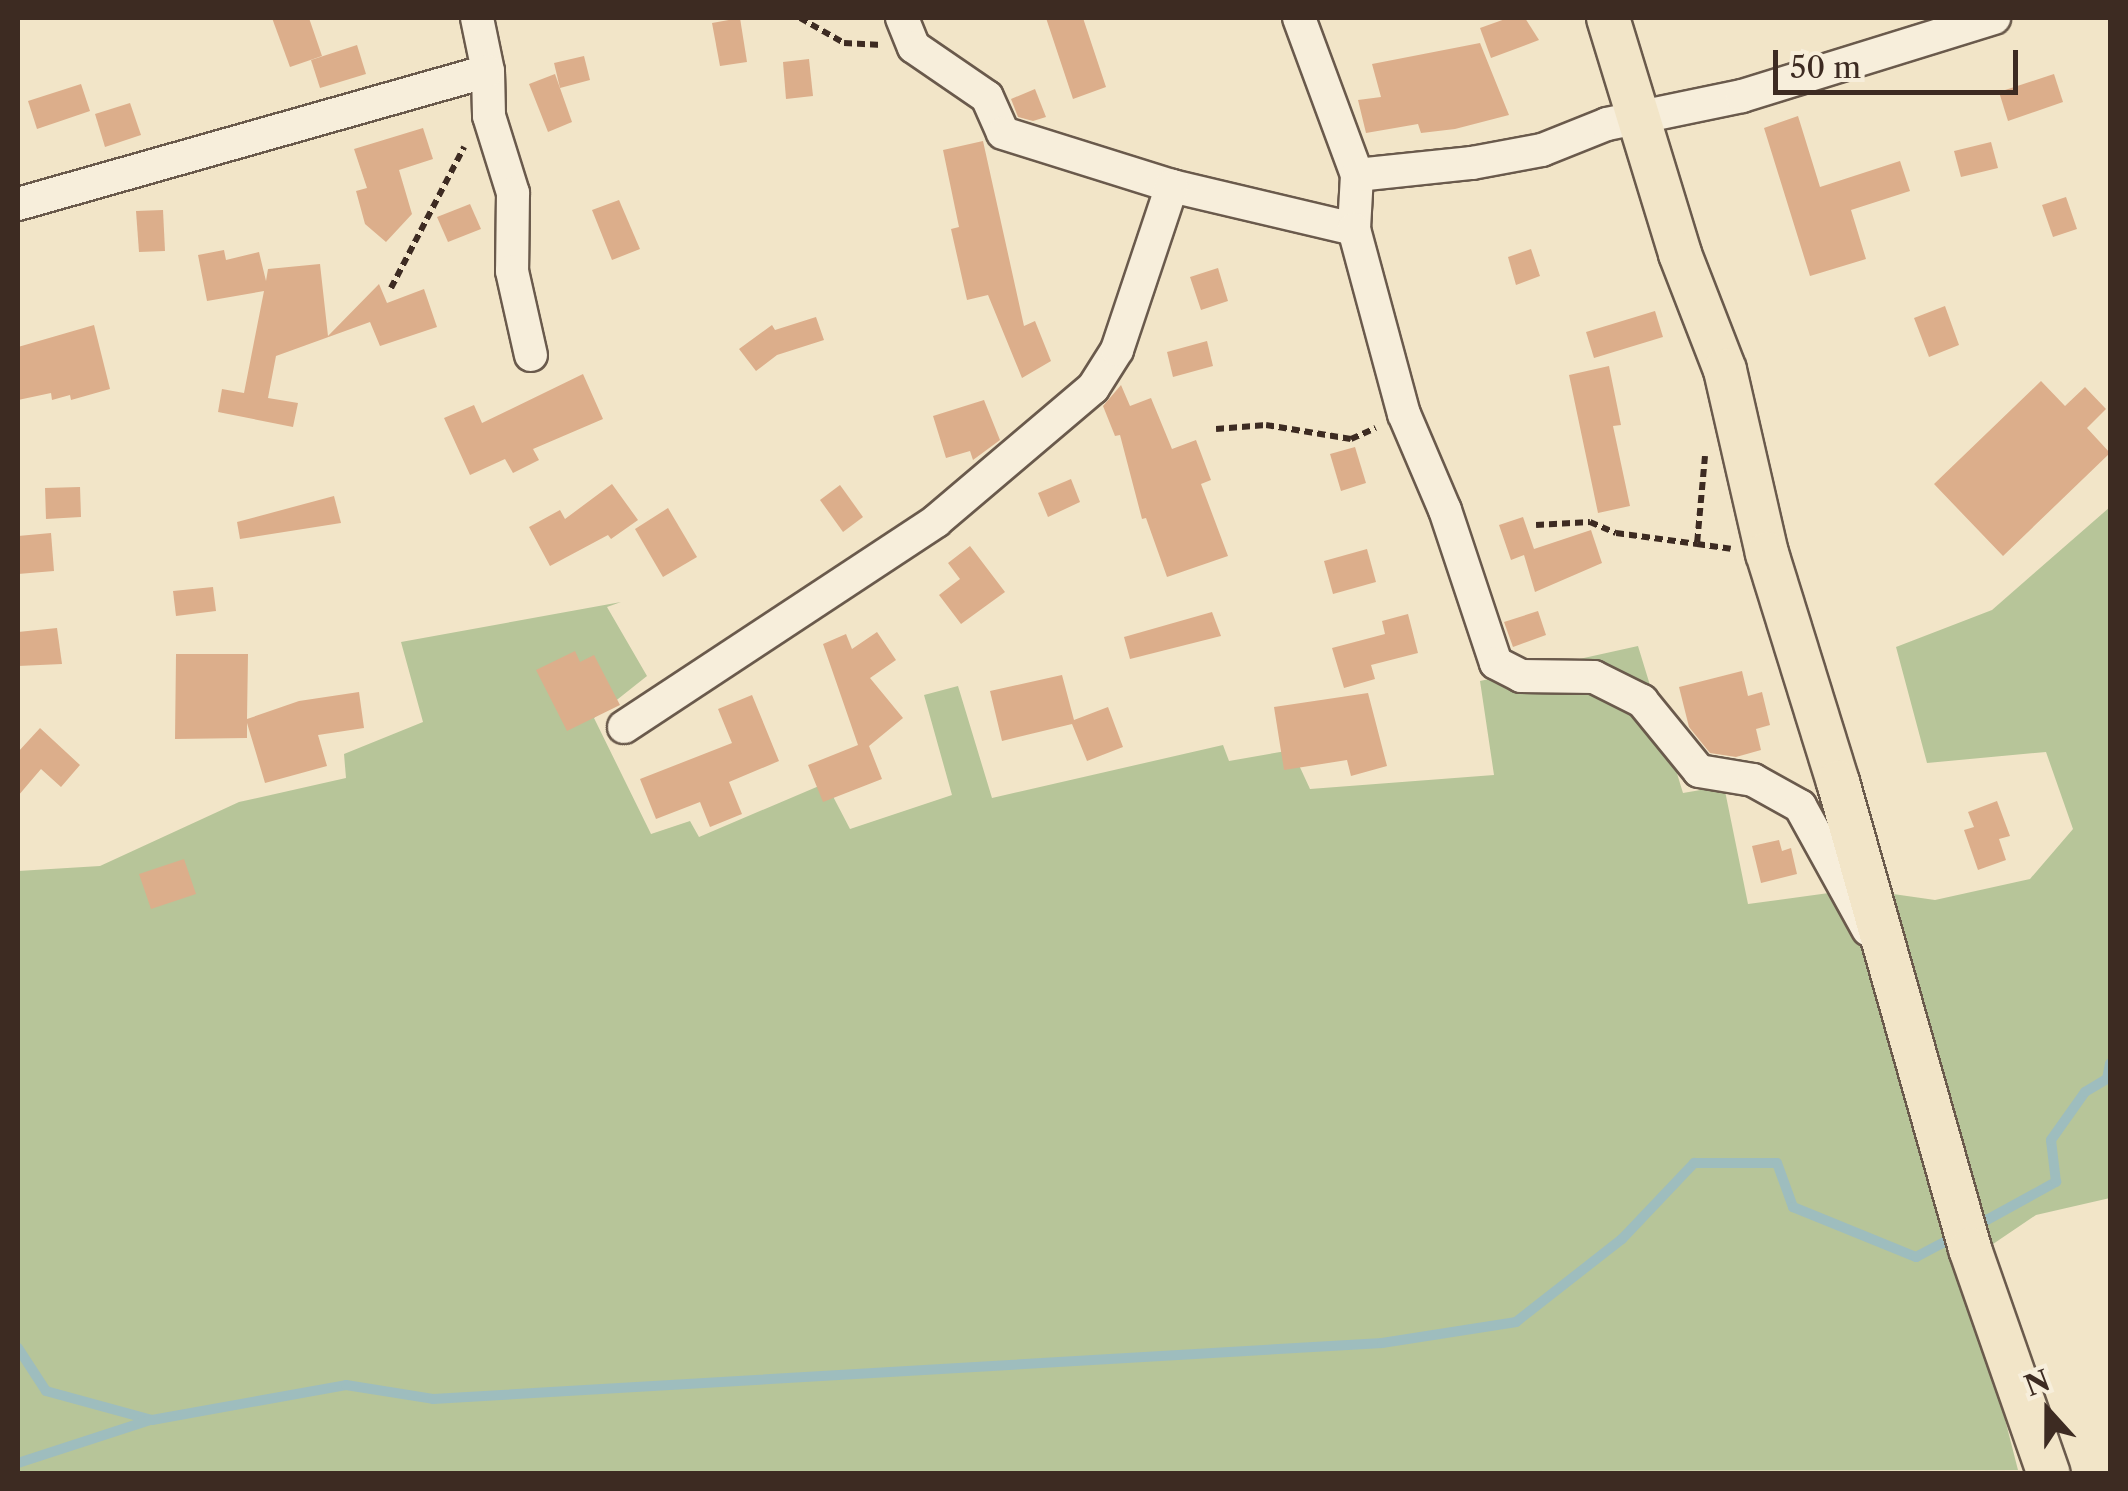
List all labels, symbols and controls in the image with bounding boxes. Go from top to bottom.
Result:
scale bar [1778,30,2023,92]
text: 50 m [1790,49,1861,86]
north arrow [1998,1361,2098,1461]
text: N [2020,1363,2055,1403]

